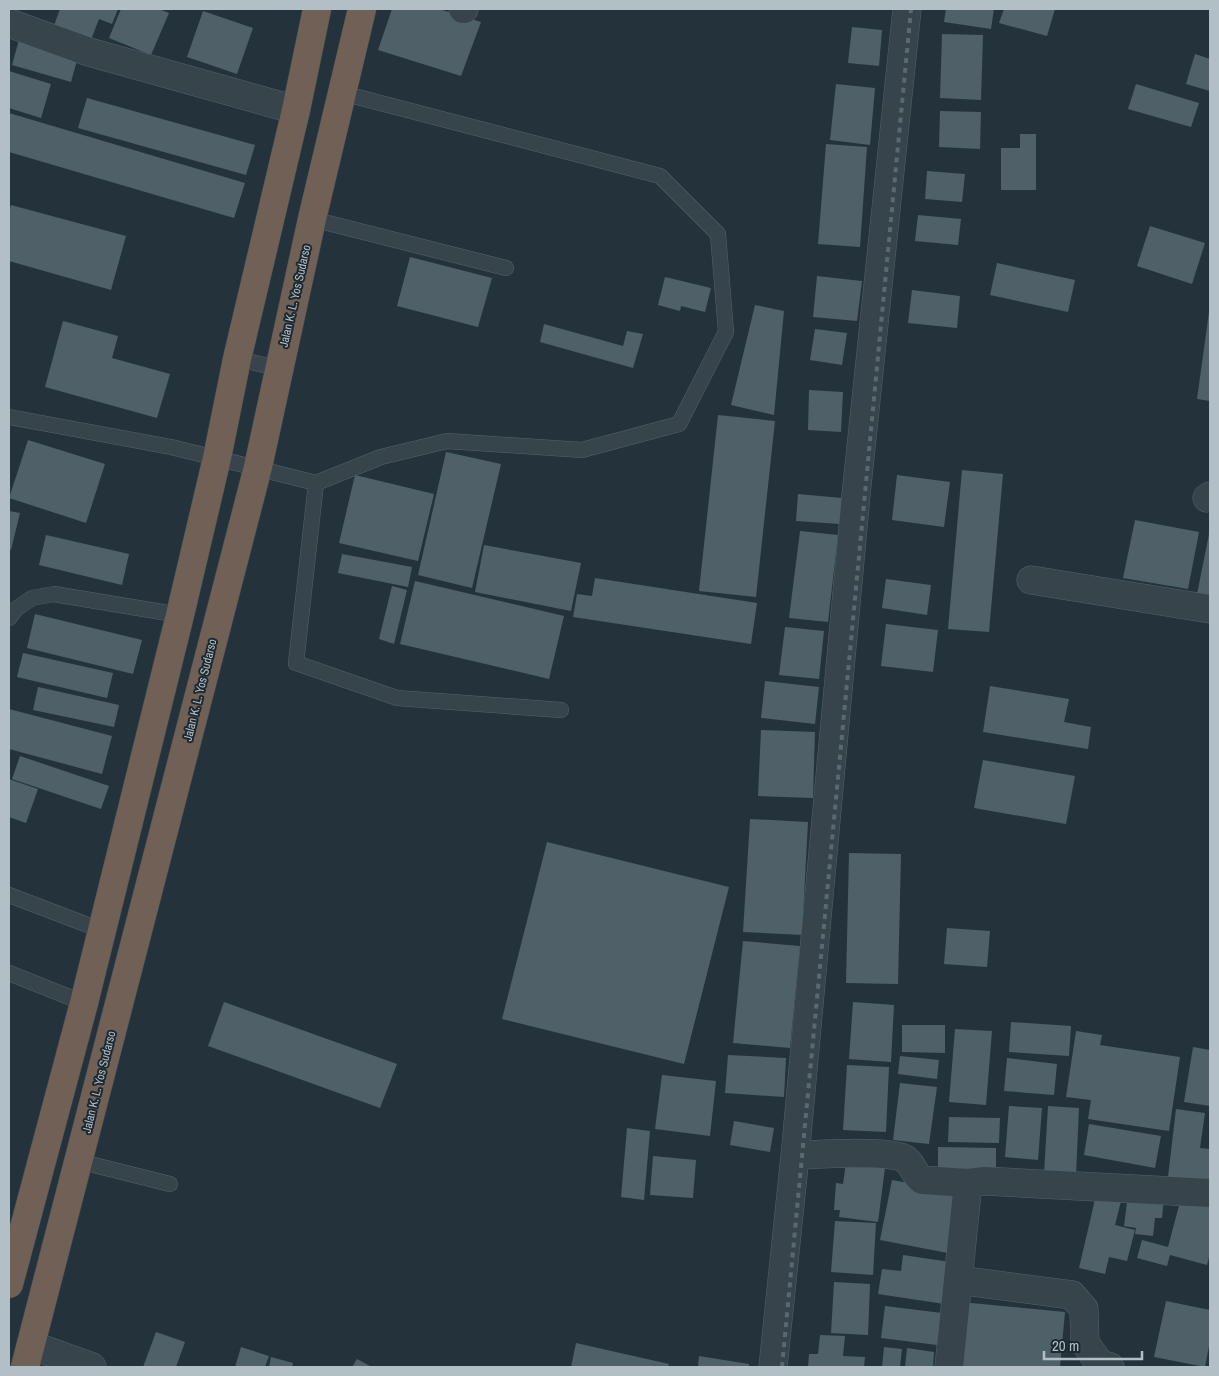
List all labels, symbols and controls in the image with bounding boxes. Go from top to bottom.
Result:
street label: Jalan K. L. Yos Sudarso [275,243,315,349]
street label: Jalan K. L. Yos Sudarso [180,637,220,743]
street label: Jalan K. L. Yos Sudarso [79,1029,119,1135]
scale bar [1044,1328,1142,1360]
text: 20 m [1052,1335,1079,1356]

